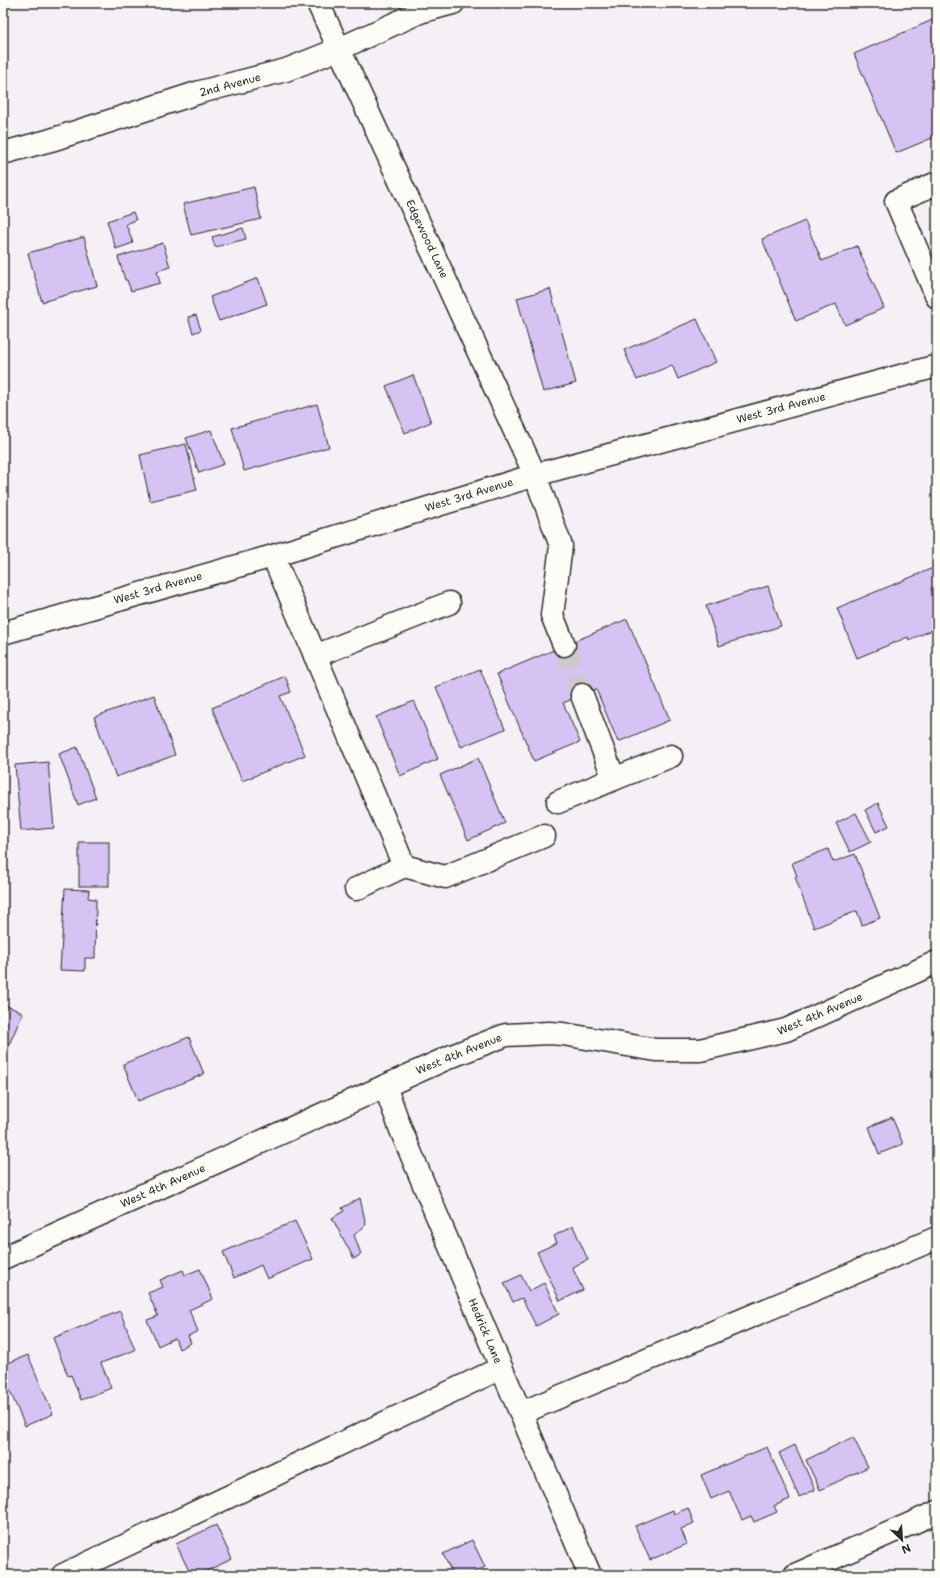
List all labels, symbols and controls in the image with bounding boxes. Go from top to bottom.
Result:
street label: 2nd Avenue [197,70,263,100]
street label: Edgewood Lane [402,197,452,281]
street label: West 3rd Avenue [735,389,827,427]
street label: West 3rd Avenue [423,474,515,516]
street label: West 3rd Avenue [112,568,204,608]
street label: West 4th Avenue [775,989,865,1039]
street label: West 4th Avenue [414,1030,504,1078]
street label: West 4th Avenue [118,1160,208,1212]
street label: Hedrick Lane [464,1296,506,1366]
north arrow [882,1520,922,1560]
text: N [899,1540,913,1557]

